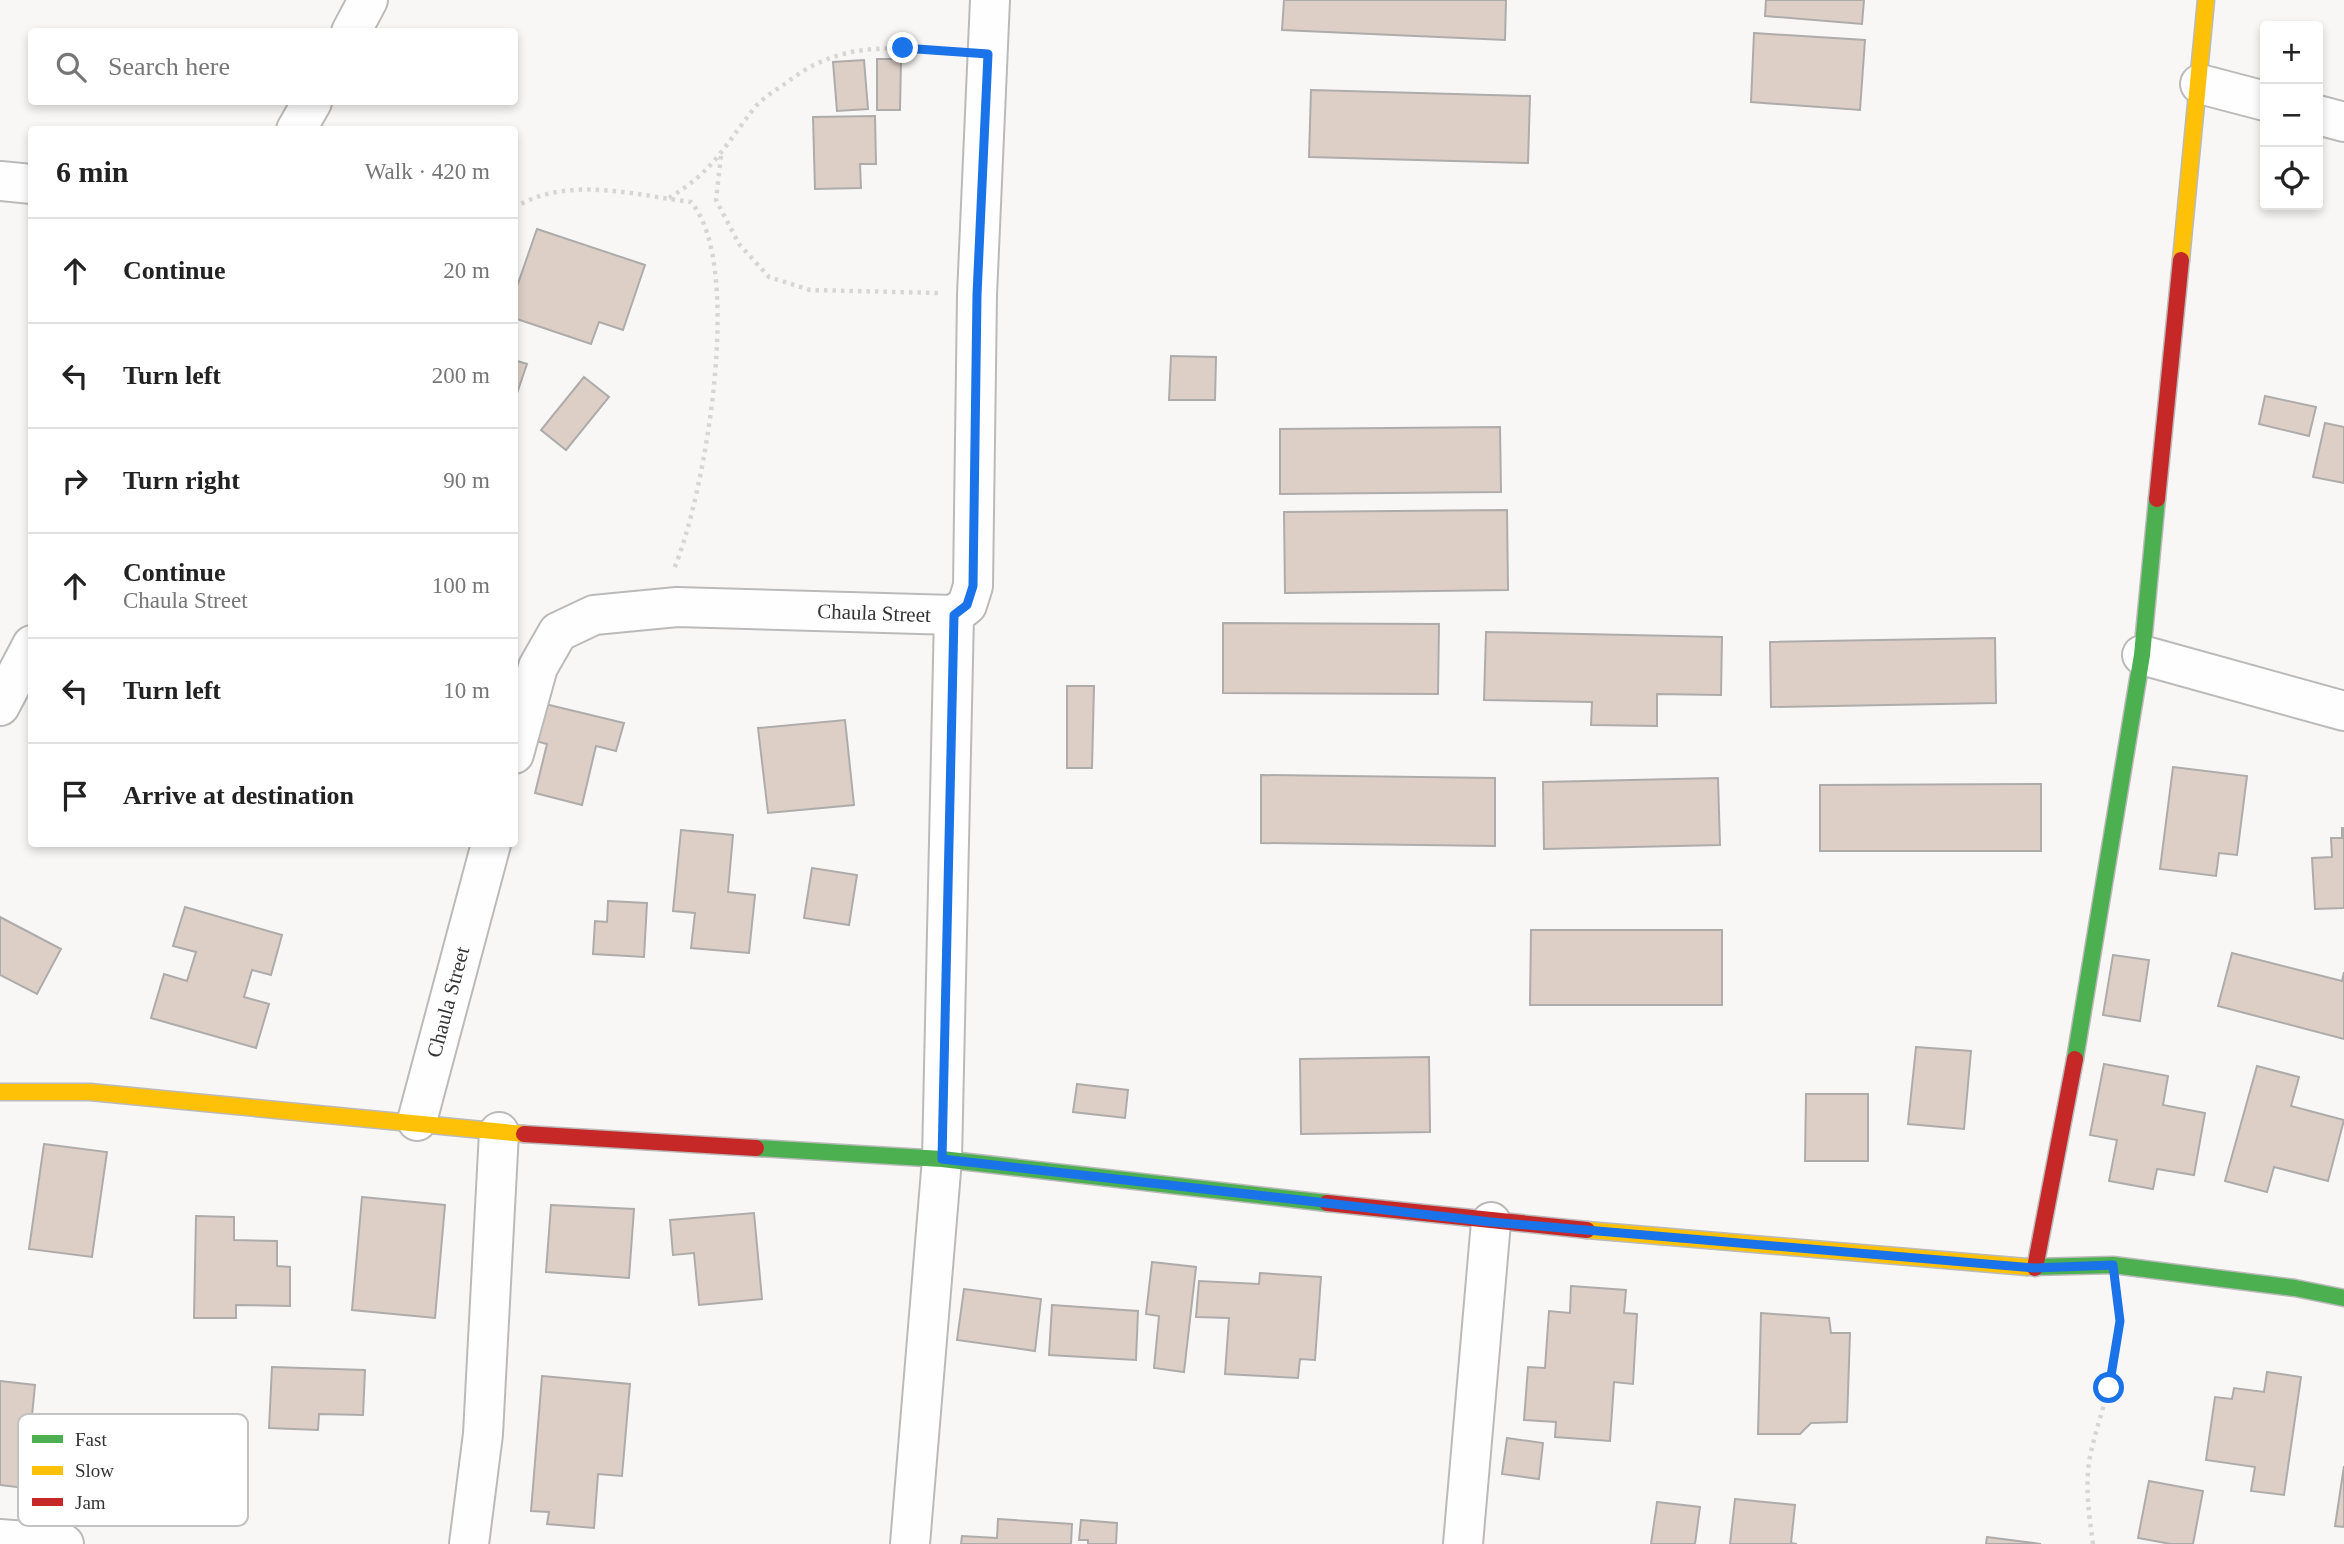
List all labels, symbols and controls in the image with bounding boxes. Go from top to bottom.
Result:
map controls [2260,21,2323,210]
button: + [2260,21,2323,84]
search box [28,28,518,105]
route end [887,32,918,63]
icon: search [52,48,90,86]
text: Search here [108,52,230,81]
button: − [2260,84,2323,147]
button: locate [2260,147,2323,210]
text: 6 min [56,155,129,188]
text: Walk · 420 m [365,159,490,184]
icon: ahead [56,252,94,290]
text: Continue [123,256,226,285]
text: 20 m [443,258,490,283]
icon: left [56,357,94,395]
text: Turn left [123,361,221,390]
text: 200 m [432,363,490,388]
icon: right [56,462,94,500]
text: Turn right [123,466,240,495]
text: 90 m [443,468,490,493]
text: Continue [123,558,226,587]
icon: ahead [56,567,94,605]
text: 100 m [432,573,490,598]
text: Chaula Street [123,588,248,613]
street label: Chaula Street [817,599,931,627]
icon: left [56,672,94,710]
text: Turn left [123,676,221,705]
text: 10 m [443,678,490,703]
icon: arrive [56,777,94,815]
text: Arrive at destination [123,781,354,810]
street label: Chaula Street [422,944,474,1060]
route start [2093,1372,2124,1403]
legend [18,1414,248,1526]
text: Fast [75,1429,107,1450]
text: Slow [75,1460,114,1481]
text: Jam [75,1492,106,1513]

